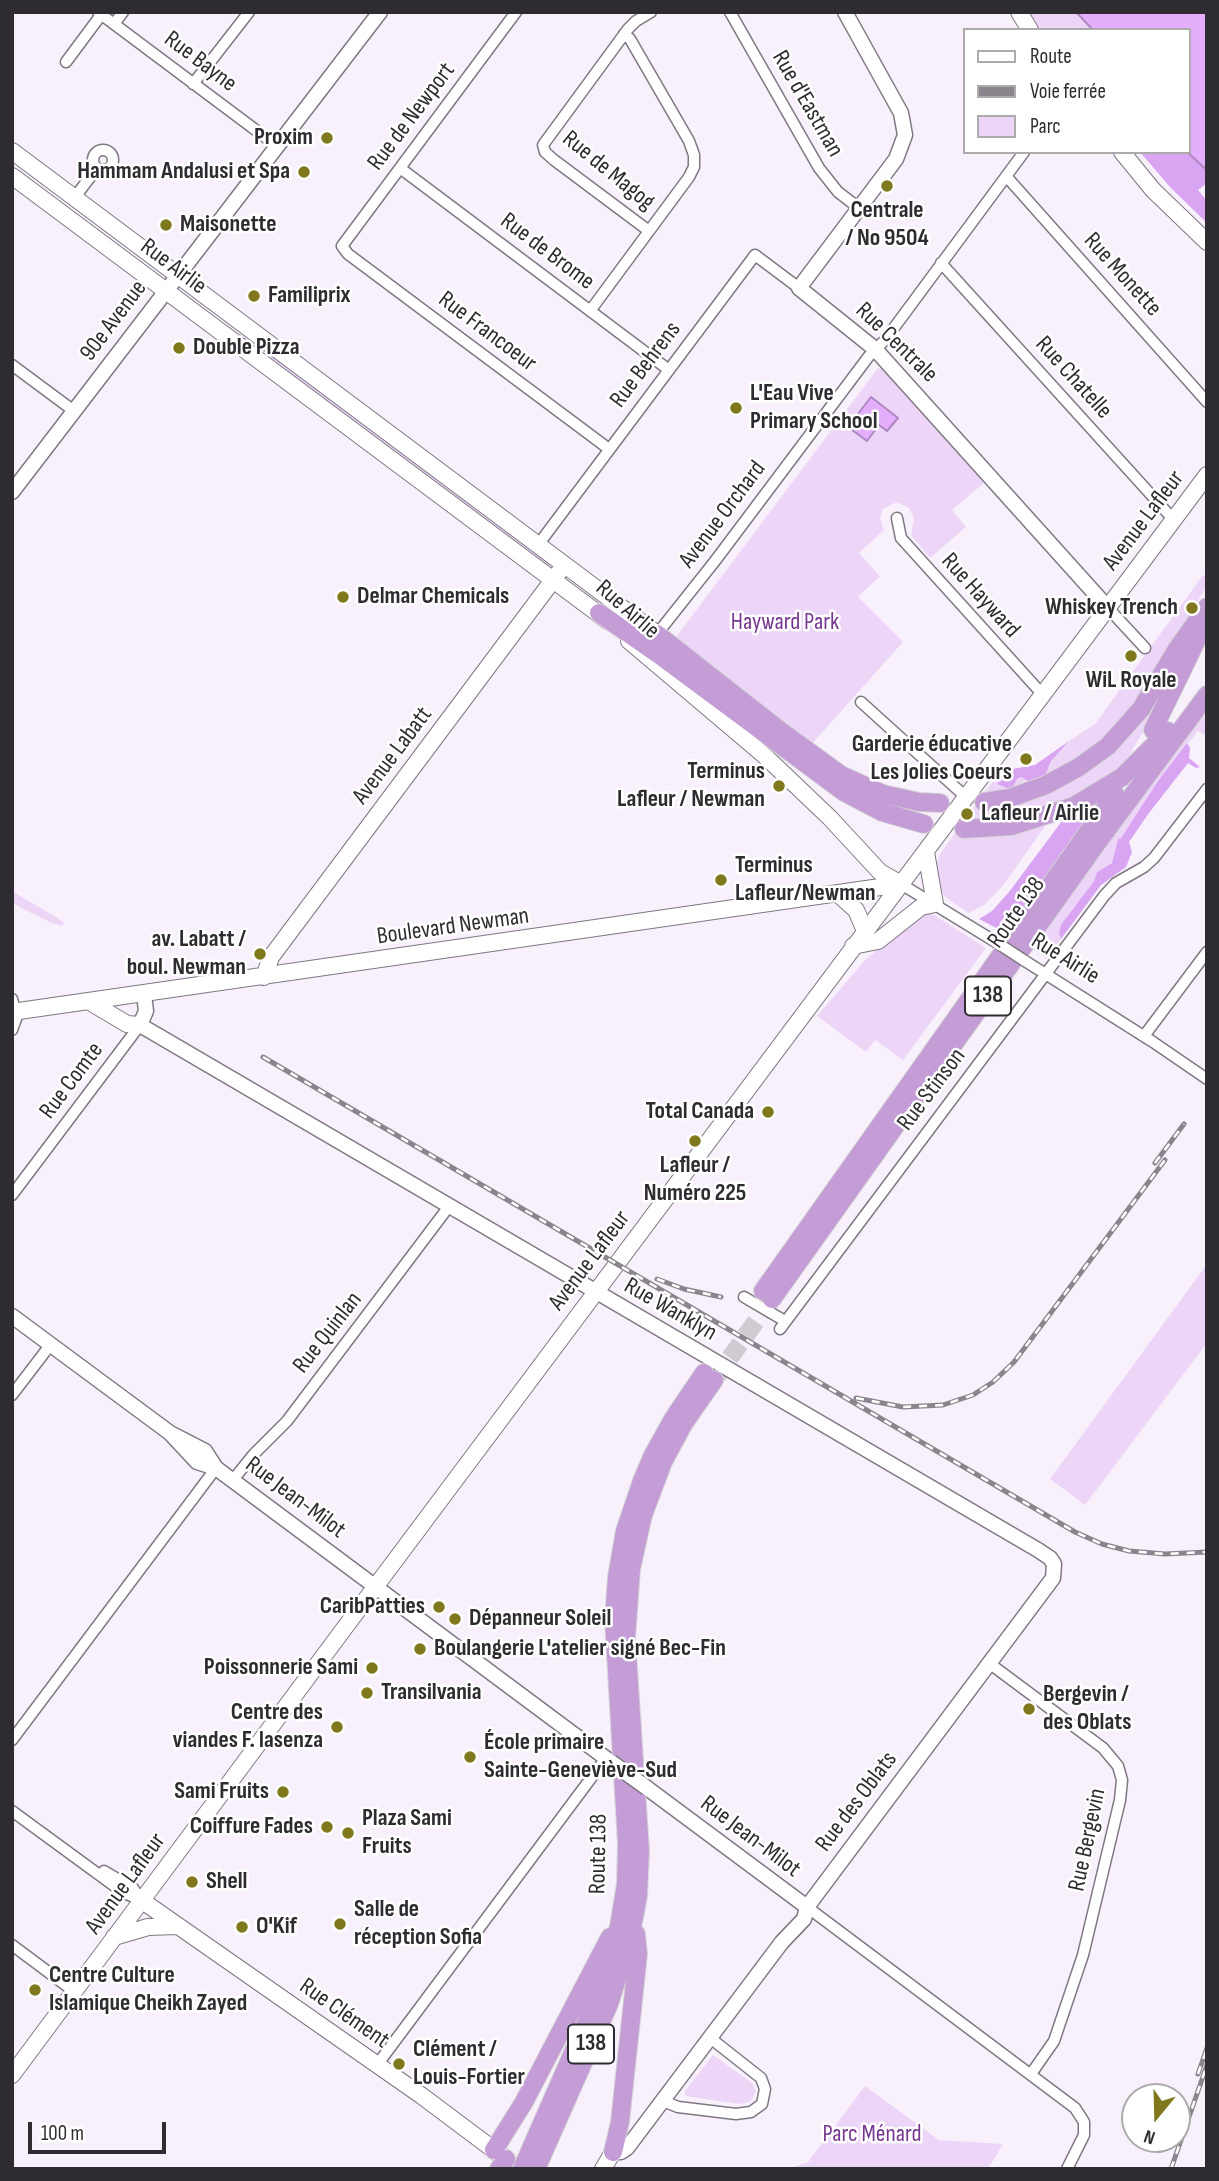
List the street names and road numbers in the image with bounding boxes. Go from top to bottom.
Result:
street label: Rue Bayne [158,25,242,99]
street label: Rue d'Eastman [765,46,849,162]
street label: Rue de Newport [362,57,462,177]
street label: Rue de Magog [556,125,660,217]
street label: Rue de Brome [494,207,600,297]
street label: Rue Monette [1077,227,1167,323]
street label: Rue Airlie [134,233,212,301]
street label: 90e Avenue [74,275,154,367]
street label: Rue Francoeur [432,286,542,378]
street label: Rue Centrale [849,297,943,389]
street label: Rue Behrens [604,316,688,414]
street label: Rue Chatelle [1028,331,1118,425]
street label: Avenue Orchard [673,456,773,574]
street label: Avenue Lafleur [1097,465,1191,577]
street label: Rue Hayward [934,548,1026,644]
street label: Rue Airlie [589,574,665,646]
street label: Avenue Labatt [347,702,439,810]
street label: Route 138 [982,872,1052,954]
street label: Boulevard Newman [375,902,531,952]
street label: Rue Airlie [1025,927,1105,991]
road number: 138 [965,976,1011,1015]
street label: Rue Comte [34,1037,110,1125]
street label: Rue Stinson [892,1043,972,1137]
street label: Avenue Lafleur [543,1205,637,1317]
street label: Rue Wanklyn [619,1272,721,1348]
street label: Rue Quinlan [287,1287,369,1379]
street label: Rue Jean-Milot [239,1451,351,1545]
street label: Rue des Oblats [810,1746,904,1858]
street label: Rue Bergevin [1063,1786,1113,1894]
street label: Rue Jean-Milot [694,1790,806,1884]
street label: Route 138 [584,1814,614,1894]
street label: Avenue Lafleur [80,1828,172,1940]
street label: Rue Clément [293,1973,395,2055]
road number: 138 [568,2024,614,2064]

